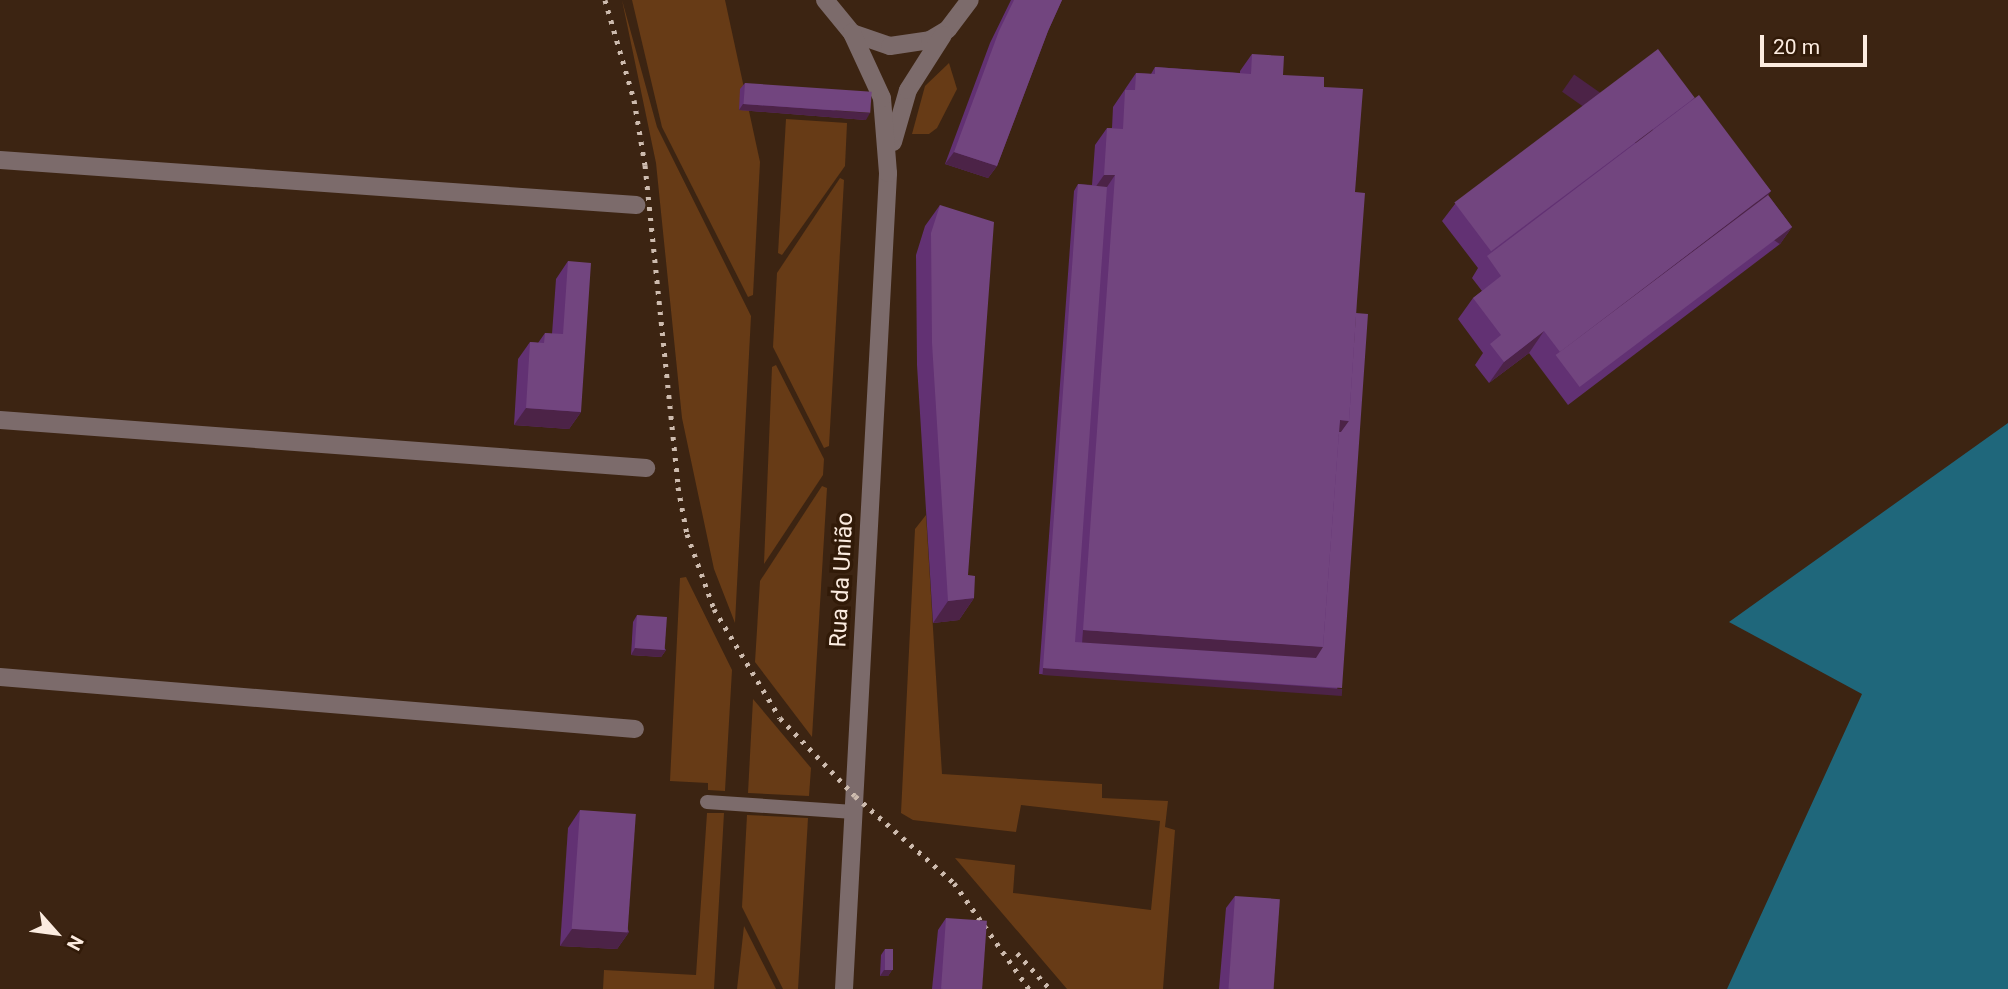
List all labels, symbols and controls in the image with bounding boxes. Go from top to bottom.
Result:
scale bar [1763,21,1870,65]
text: 20 m [1773,35,1820,59]
street label: Rua da União [825,512,859,648]
north arrow [21,898,91,968]
text: N [62,932,88,954]

